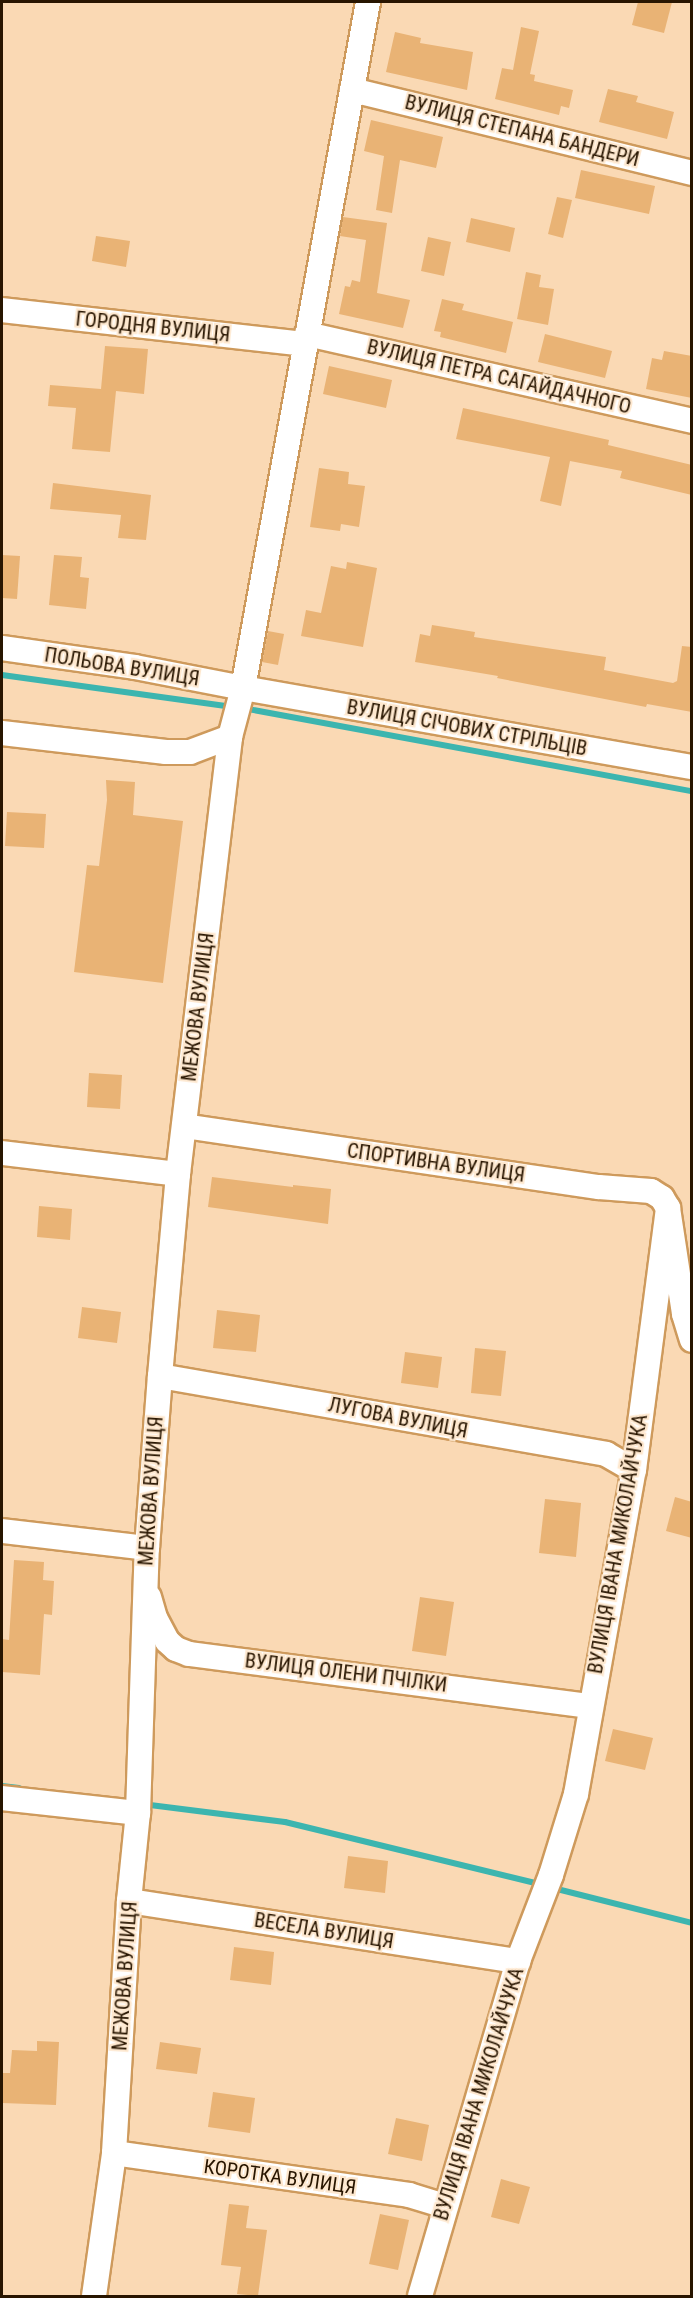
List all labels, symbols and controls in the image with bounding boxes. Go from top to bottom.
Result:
street label: ВУЛИЦЯ СТЕПАНА БАНДЕРИ [402,90,642,172]
street label: ГОРОДНЯ ВУЛИЦЯ [75,307,231,347]
street label: ВУЛИЦЯ ПЕТРА САГАЙДАЧНОГО [365,335,633,419]
street label: ПОЛЬОВА ВУЛИЦЯ [43,643,201,691]
street label: ВУЛИЦЯ СІЧОВИХ СТРІЛЬЦІВ [345,695,589,761]
street label: МЕЖОВА ВУЛИЦЯ [177,931,219,1083]
street label: СПОРТИВНА ВУЛИЦЯ [346,1139,526,1187]
street label: ЛУГОВА ВУЛИЦЯ [326,1393,470,1443]
street label: ВУЛИЦЯ ІВАНА МИКОЛАЙЧУКА [583,1412,653,1676]
street label: МЕЖОВА ВУЛИЦЯ [134,1416,168,1566]
street label: ВУЛИЦЯ ОЛЕНИ ПЧІЛКИ [244,1649,448,1697]
street label: МЕЖОВА ВУЛИЦЯ [108,1901,142,2051]
street label: ВЕСЕЛА ВУЛИЦЯ [253,1908,395,1954]
street label: ВУЛИЦЯ ІВАНА МИКОЛАЙЧУКА [429,1965,529,2223]
street label: КОРОТКА ВУЛИЦЯ [202,2154,358,2200]

